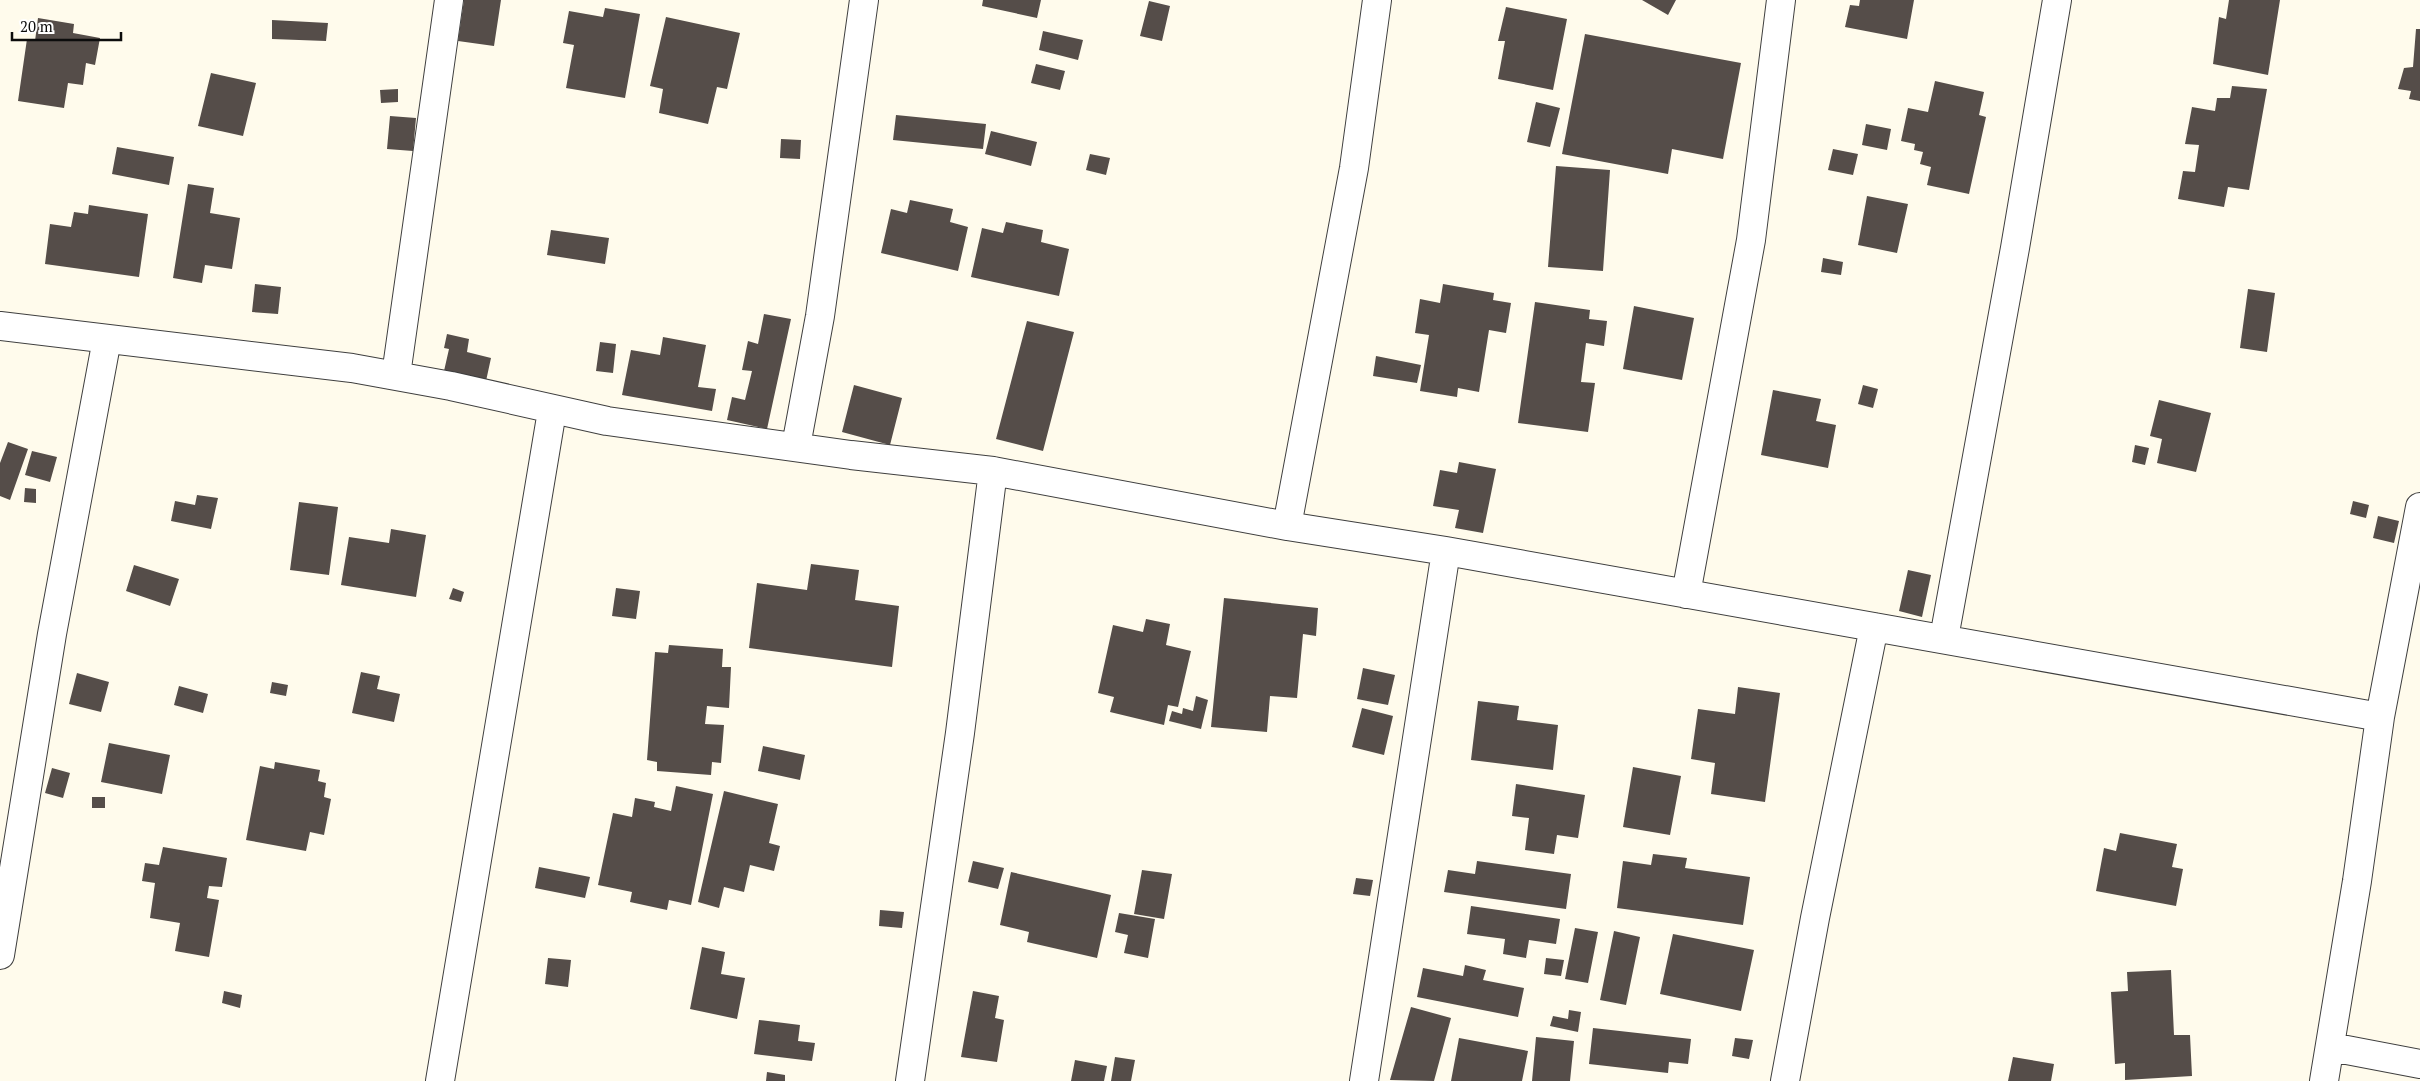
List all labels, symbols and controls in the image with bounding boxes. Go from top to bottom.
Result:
scale bar [12,10,121,42]
text: 20 m [20,16,53,36]

